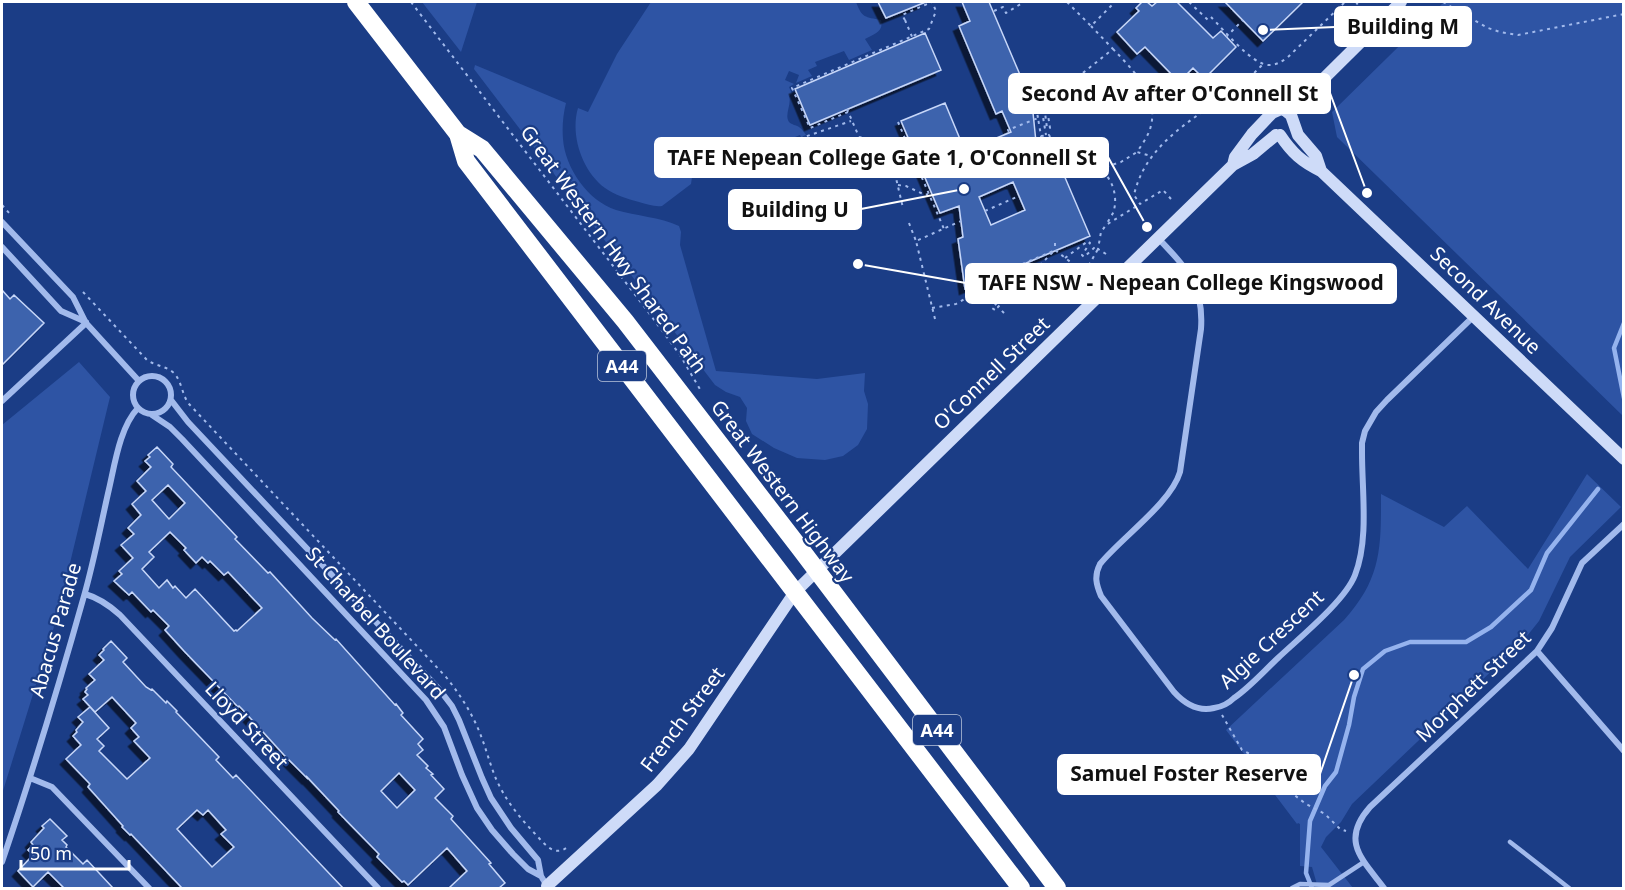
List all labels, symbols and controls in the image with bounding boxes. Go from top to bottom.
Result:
callout: Building M [1335,7,1471,46]
text: Building M [1347,12,1459,40]
callout: Second Av after O'Connell St [1009,74,1330,113]
text: Second Av after O'Connell St [1022,79,1318,107]
street label: Great Western Hwy Shared Path [515,119,713,379]
callout: TAFE Nepean College Gate 1, O'Connell St [655,138,1108,177]
text: TAFE Nepean College Gate 1, O'Connell St [667,143,1097,171]
callout: Building U [729,190,861,229]
text: Building U [741,195,849,223]
street label: Second Avenue [1425,240,1547,360]
callout: TAFE NSW - Nepean College Kingswood [966,264,1396,303]
text: TAFE NSW - Nepean College Kingswood [978,268,1384,296]
street label: O'Connell Street [927,310,1055,436]
road number: A44 [598,351,646,381]
street label: Great Western Highway [705,394,861,589]
street label: St Charbel Boulevard [300,541,452,705]
street label: Abacus Parade [23,559,87,701]
street label: Algie Crescent [1213,584,1329,694]
street label: Morphett Street [1410,624,1536,748]
street label: French Street [634,661,730,777]
street label: Lloyd Street [199,675,295,775]
road number: A44 [913,715,961,745]
callout: Samuel Foster Reserve [1058,755,1320,794]
text: Samuel Foster Reserve [1070,759,1308,787]
scale bar [21,833,129,871]
text: 50 m [30,841,72,865]

